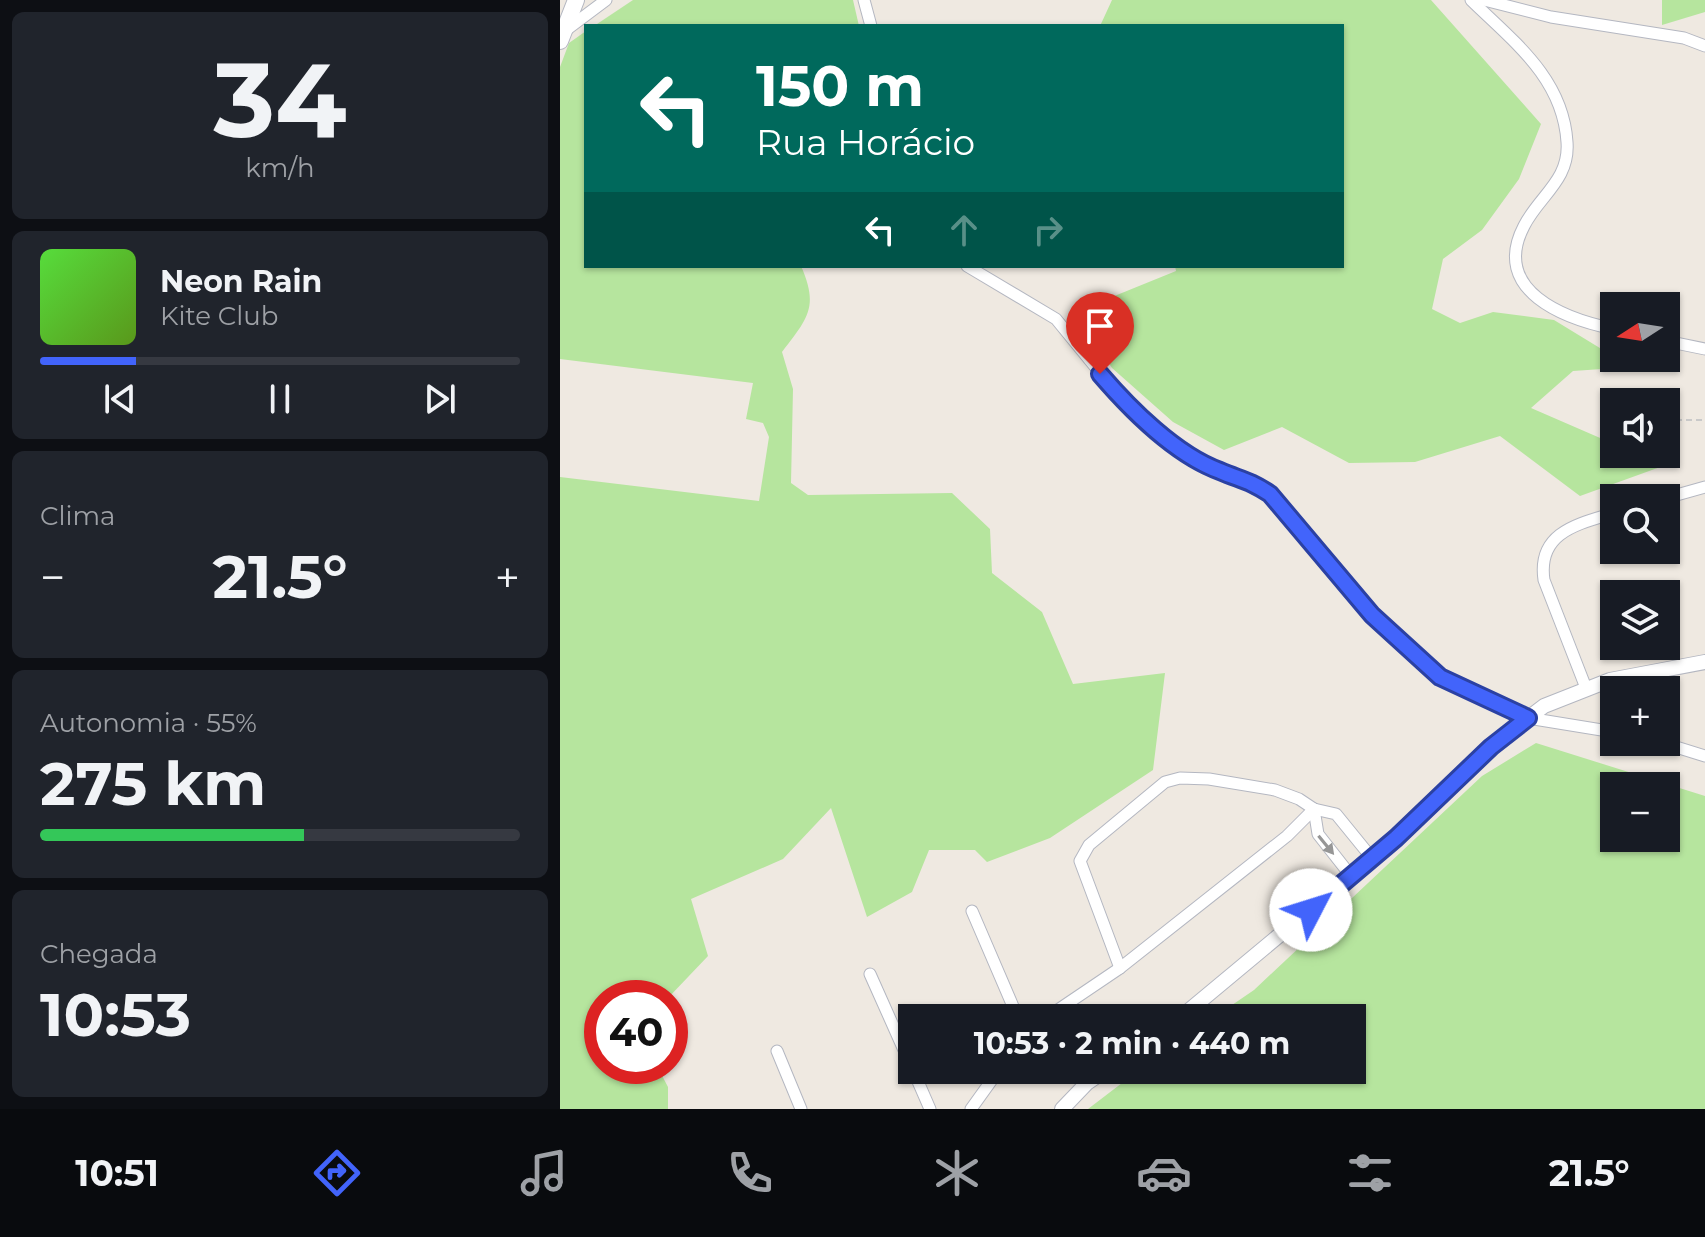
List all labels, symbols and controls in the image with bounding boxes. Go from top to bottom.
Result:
text: 34 [213,36,347,163]
text: 150 m [756,52,924,120]
icon: left [624,56,728,160]
text: Rua Horácio [756,120,975,164]
text: km/h [245,152,315,184]
icon: left [858,208,902,252]
icon: ahead [942,208,986,252]
icon: right [1026,208,1070,252]
text: Neon Rain [160,263,322,300]
pin [1066,292,1134,374]
north arrow [1600,292,1680,372]
map controls [1600,292,1680,852]
text: Kite Club [160,300,278,332]
icon: arrive [1078,304,1122,348]
icon: previous [98,377,142,421]
icon: pause [258,377,302,421]
icon: next [418,377,462,421]
button: sound [1600,388,1680,468]
button: search [1600,484,1680,564]
text: Clima [40,500,115,532]
text: 21.5° [212,540,348,613]
text: − [40,550,65,604]
text: + [495,550,520,604]
button: layers [1600,580,1680,660]
button: + [1600,676,1680,756]
text: Autonomia · 55% [40,707,257,739]
text: 275 km [40,747,266,820]
button: − [1600,772,1680,852]
one-way arrow [1318,835,1334,855]
position arrow [1269,868,1353,952]
text: Chegada [40,938,158,970]
text: 10:53 [40,978,191,1051]
speed limit sign: 40 [584,980,688,1084]
text: 10:53 · 2 min · 440 m [974,1025,1290,1062]
icon: directions [309,1145,365,1201]
icon: music [516,1145,572,1201]
icon: phone [722,1145,778,1201]
icon: climate [929,1145,985,1201]
icon: car [1136,1145,1192,1201]
icon: filters [1342,1145,1398,1201]
text: 10:51 [75,1151,159,1195]
text: 21.5° [1549,1151,1630,1195]

